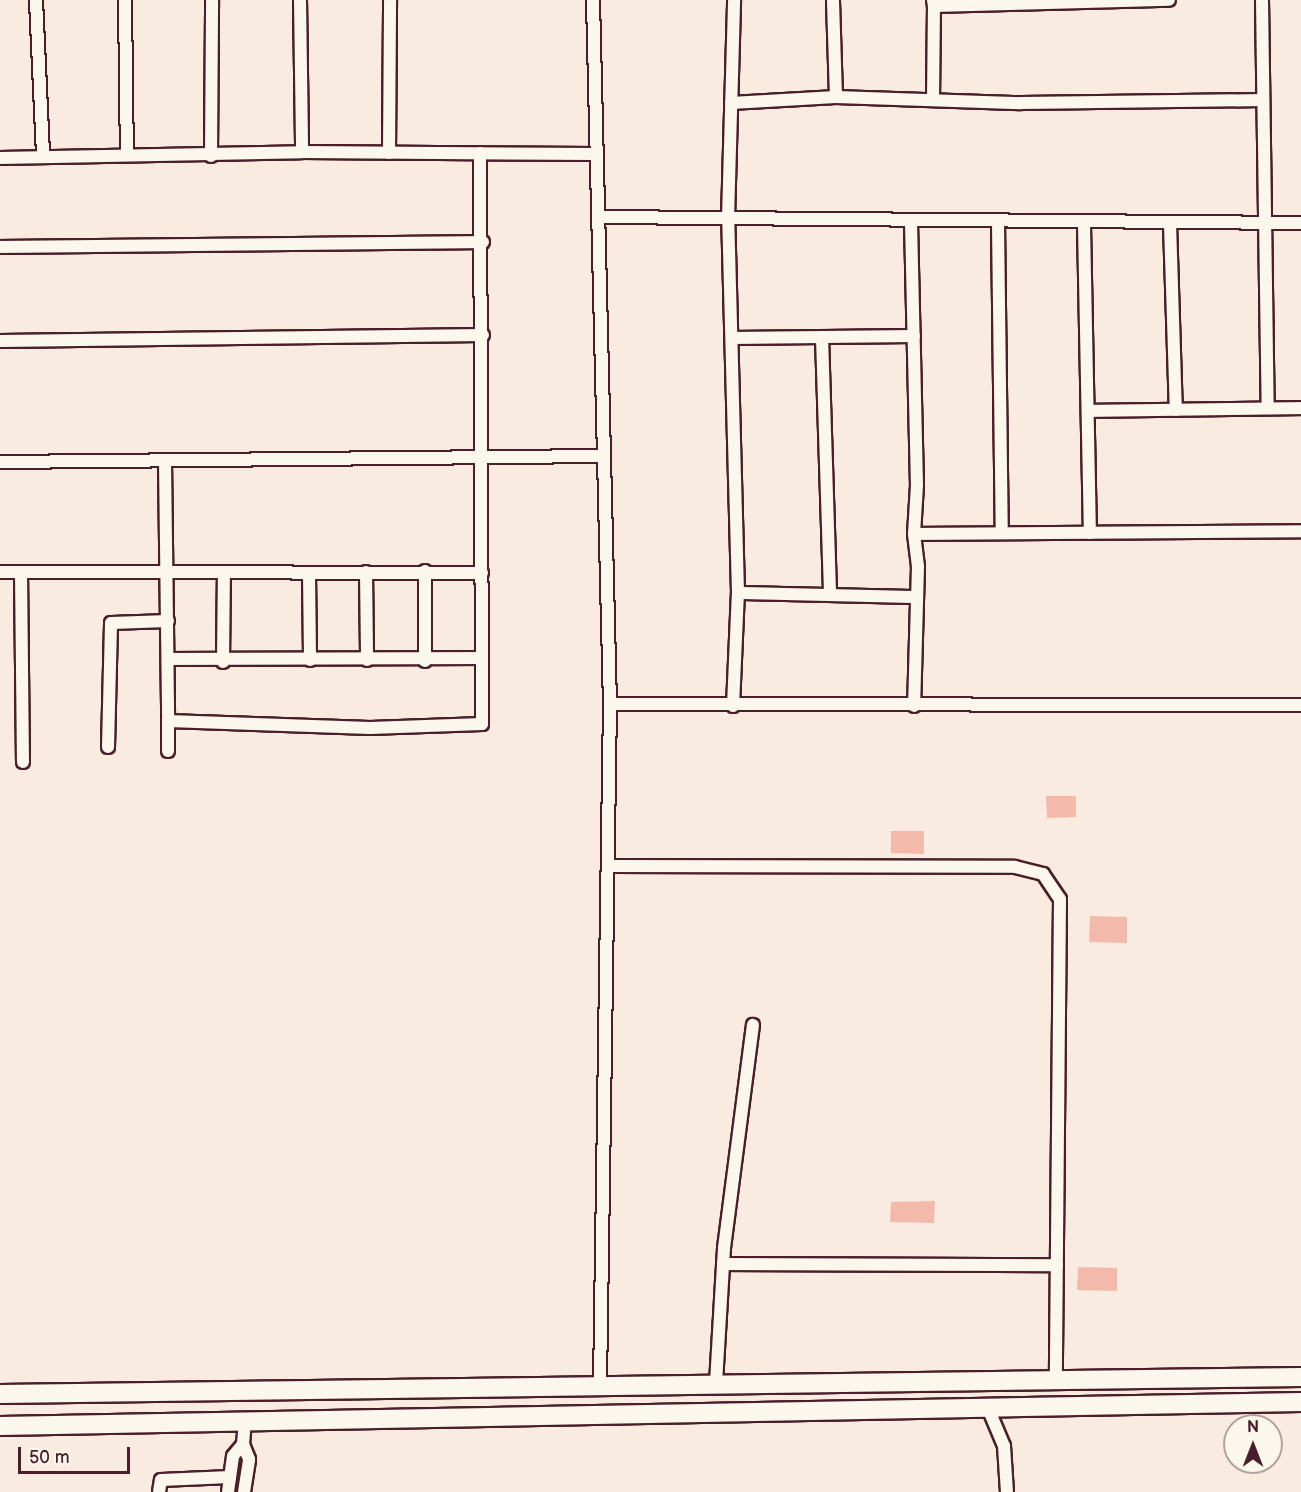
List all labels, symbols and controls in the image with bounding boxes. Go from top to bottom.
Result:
north arrow [1223,1414,1283,1474]
text: N [1247,1418,1259,1437]
scale bar [21,1435,134,1473]
text: 50 m [29,1447,70,1468]

